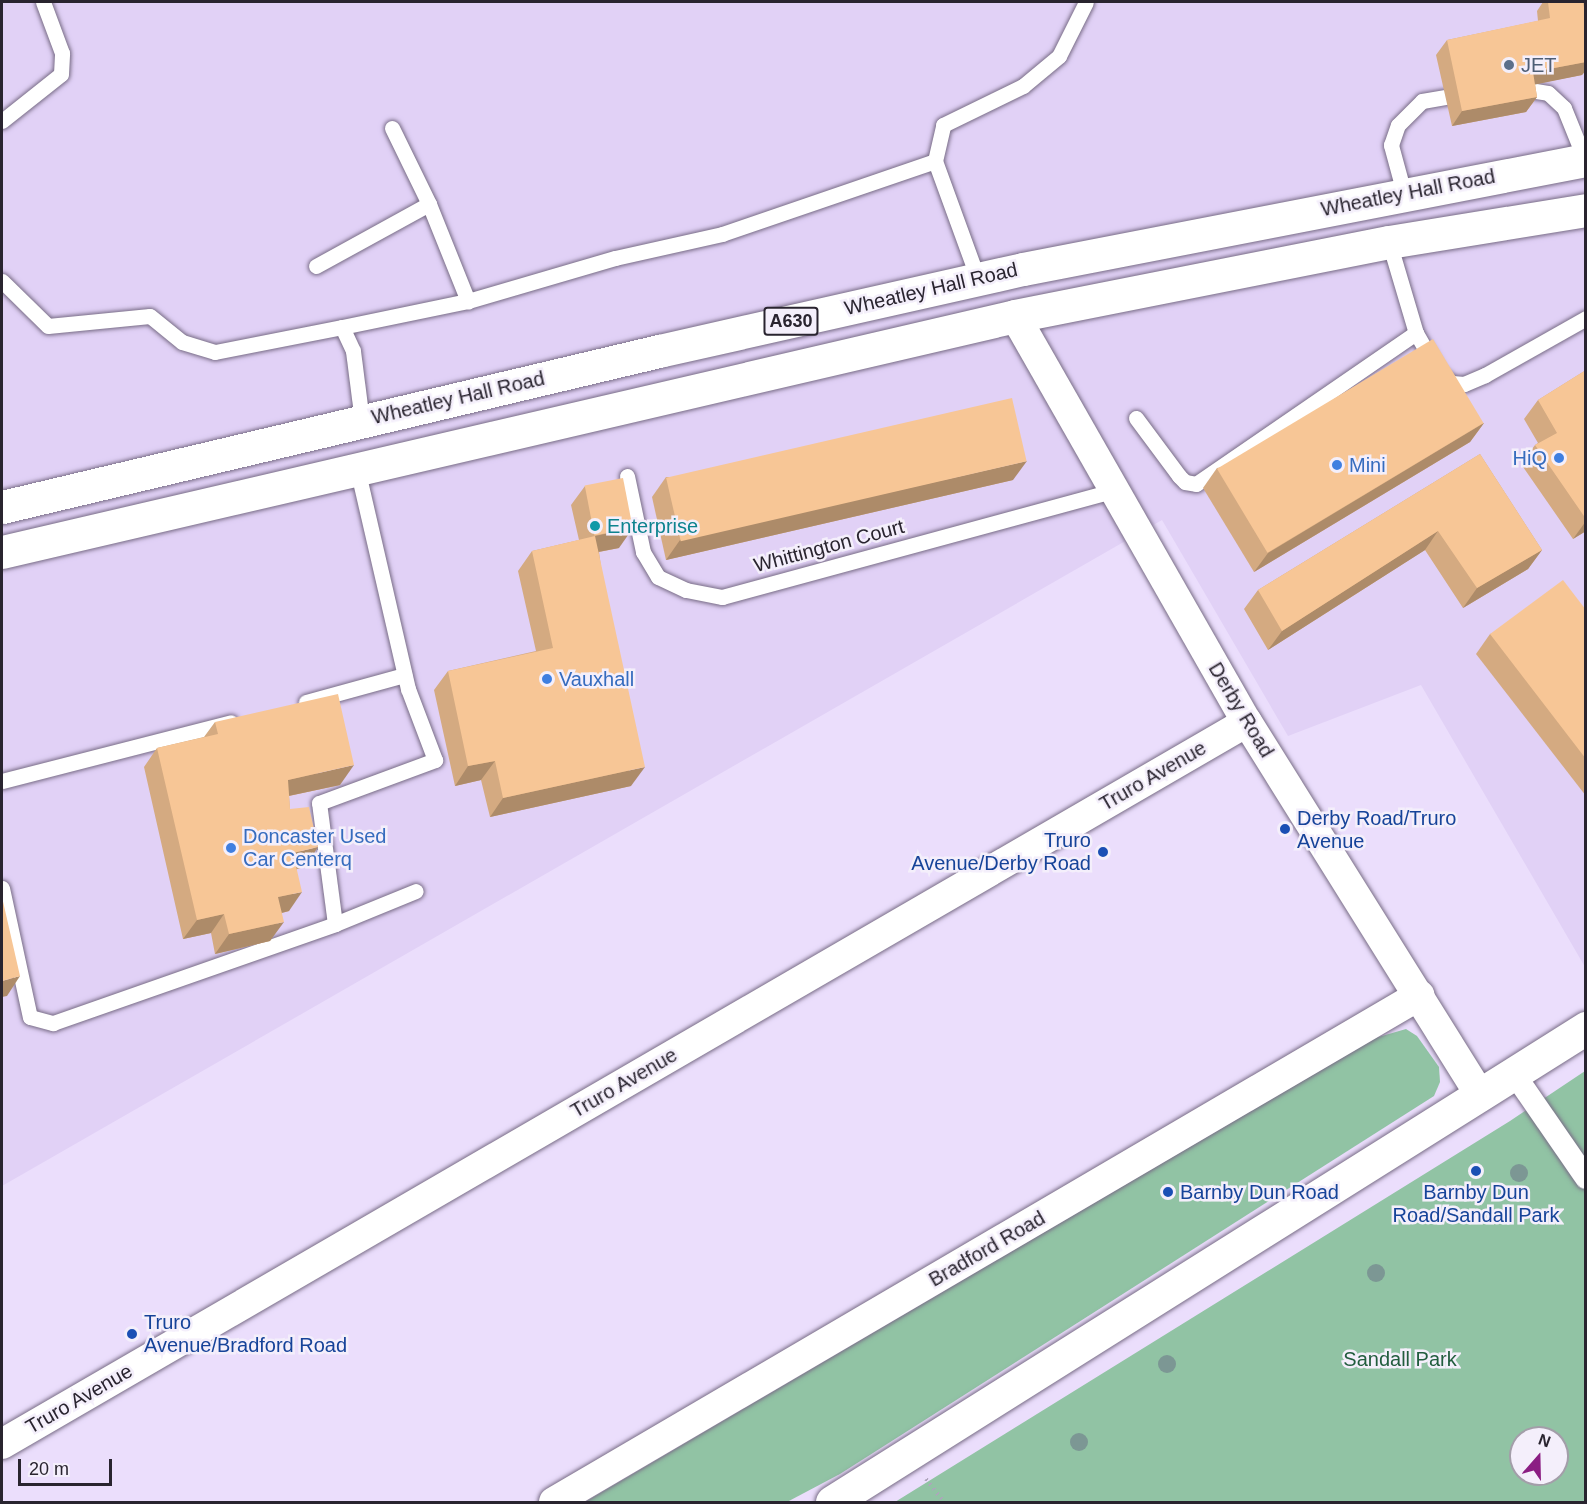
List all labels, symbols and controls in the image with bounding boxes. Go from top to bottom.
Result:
place label: JET [1521,53,1557,77]
marker: JET [1502,58,1516,72]
street label: Wheatley Hall Road [1319,164,1497,222]
street label: Wheatley Hall Road [842,257,1020,321]
road number: A630 [762,306,820,336]
street label: Wheatley Hall Road [369,366,547,430]
place label: HiQ [1513,446,1547,470]
marker: HiQ [1552,451,1566,465]
place label: Mini [1349,453,1386,477]
marker: Mini [1330,458,1344,472]
place label: Enterprise [607,514,698,538]
street label: Whittington Court [751,514,907,578]
marker: Enterprise [588,519,602,533]
street label: Derby Road [1203,658,1279,762]
place label: Vauxhall [559,667,634,691]
marker: Vauxhall [540,672,554,686]
street label: Truro Avenue [1095,736,1211,816]
place label: Derby Road/Truro Avenue [1297,806,1456,853]
marker: Derby Road/Truro Avenue [1278,822,1292,836]
place label: Doncaster Used Car Centerq [243,825,386,872]
place label: Truro Avenue/Derby Road [911,828,1091,875]
marker: Doncaster Used Car Centerq [224,841,238,855]
marker: Truro Avenue/Derby Road [1096,845,1110,859]
street label: Truro Avenue [566,1043,682,1123]
marker: Barnby Dun Road/Sandall Park [1469,1164,1483,1178]
place label: Barnby Dun Road [1180,1180,1339,1204]
place label: Barnby Dun Road/Sandall Park [1393,1180,1559,1227]
marker: Barnby Dun Road [1161,1185,1175,1199]
street label: Bradford Road [925,1206,1049,1292]
place label: Truro Avenue/Bradford Road [144,1310,347,1357]
marker: Truro Avenue/Bradford Road [125,1327,139,1341]
park label: Sandall Park [1343,1347,1457,1371]
street label: Truro Avenue [21,1359,137,1439]
north arrow [1509,1426,1569,1486]
text: N [1536,1431,1553,1450]
scale bar [21,1447,116,1485]
text: 20 m [29,1459,69,1479]

